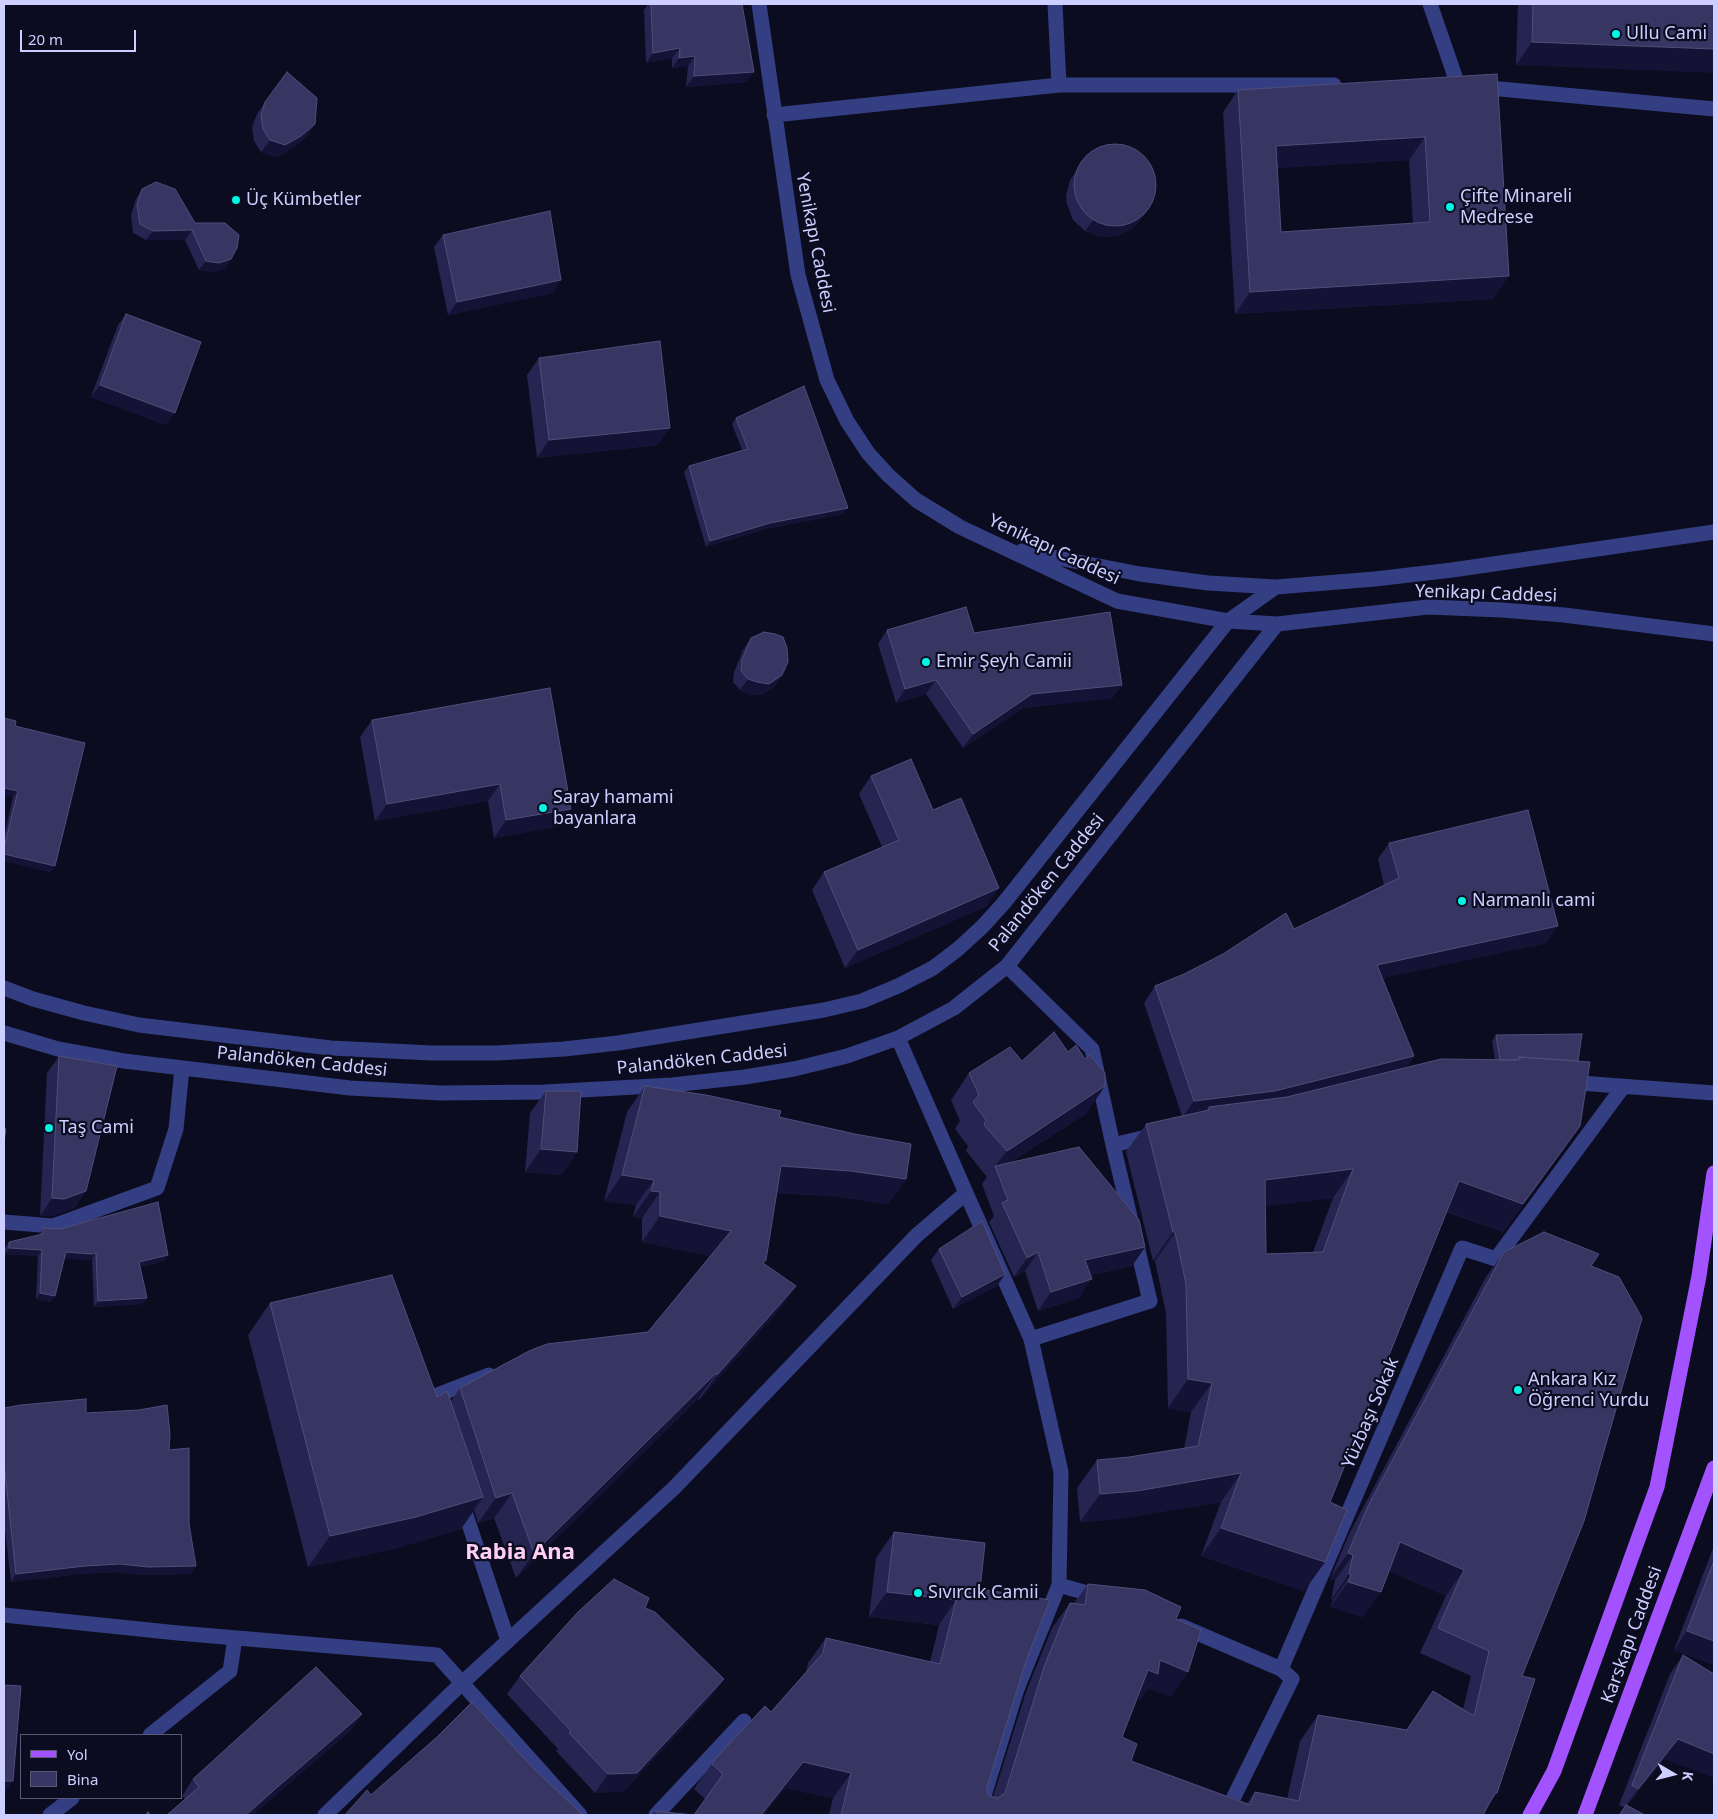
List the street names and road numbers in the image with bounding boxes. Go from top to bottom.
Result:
street label: Yenikapı Caddesi [791,171,839,315]
street label: Yenikapı Caddesi [985,510,1123,590]
street label: Yenikapı Caddesi [1414,581,1558,607]
street label: Palandöken Caddesi [985,810,1109,956]
street label: Palandöken Caddesi [616,1040,788,1080]
street label: Palandöken Caddesi [216,1042,388,1082]
street label: Yüzbaşı Sokak [1338,1354,1404,1472]
street label: Karskapı Caddesi [1597,1563,1667,1707]

